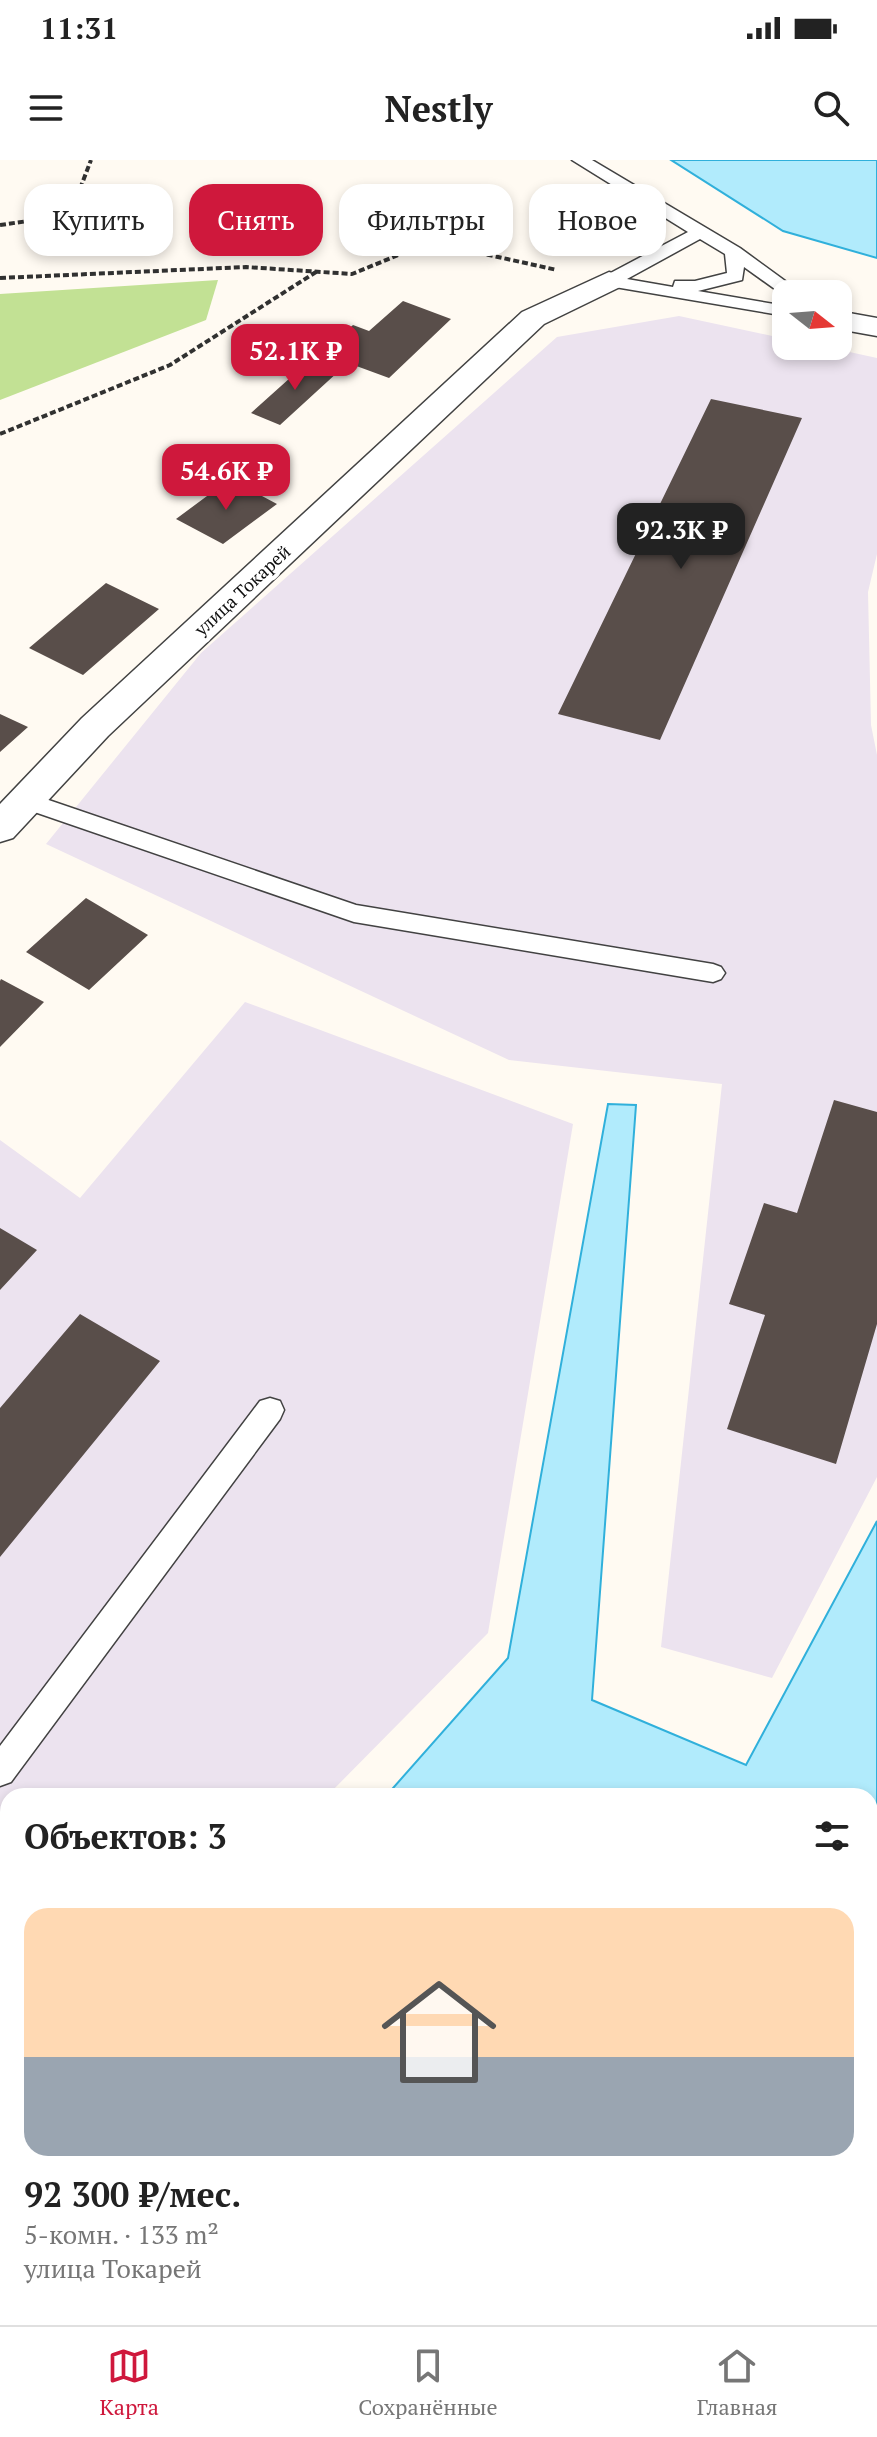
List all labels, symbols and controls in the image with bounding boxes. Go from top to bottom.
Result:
text: 11:31 [40,8,118,48]
text: Nestly [384,85,493,132]
icon: menu [24,86,68,130]
icon: search [809,86,853,130]
chip: Купить [24,184,173,256]
chip: Снять [189,184,323,256]
chip: Фильтры [339,184,513,256]
chip: Новое [529,184,666,256]
north arrow [772,280,852,360]
map controls [772,280,852,360]
pin: 52.1K ₽ [221,324,369,392]
text: 52.1K ₽ [249,333,341,367]
pin: 54.6K ₽ [152,444,300,512]
text: 54.6K ₽ [180,453,272,487]
pin: 92.3K ₽ [607,503,755,571]
text: 92.3K ₽ [635,512,727,546]
street label: улица Токарей [188,539,295,641]
text: Объектов: 3 [24,1814,227,1859]
icon: filters [810,1814,854,1858]
icon: home [367,1960,511,2104]
text: 92 300 ₽/мес. [24,2172,241,2217]
text: 5-комн. · 133 m² [24,2217,219,2251]
text: улица Токарей [24,2251,202,2285]
tab: Карта [100,2344,159,2421]
tab: Сохранённые [358,2344,498,2421]
tab: Главная [697,2344,777,2421]

